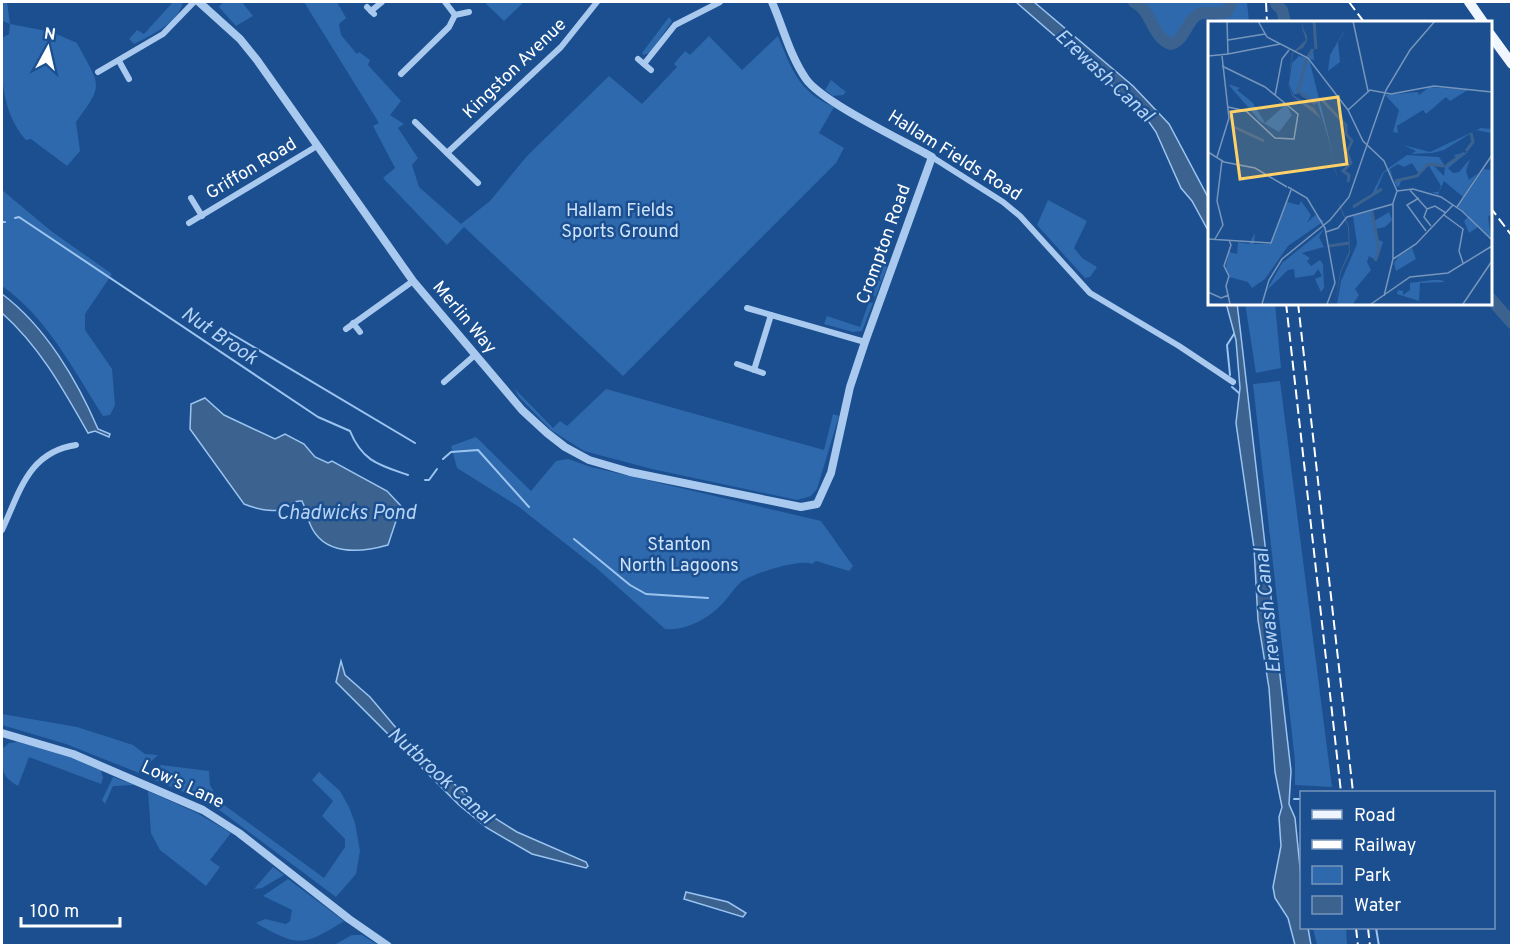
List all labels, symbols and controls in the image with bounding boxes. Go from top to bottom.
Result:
street label: Kingston Avenue [458,14,572,124]
north arrow [18,18,78,78]
inset map [1208,21,1492,304]
text: N [43,24,57,46]
water label: Erewash Canal [1049,24,1159,129]
street label: Hallam Fields Road [883,106,1025,207]
street label: Griffon Road [202,133,301,205]
street label: Crompton Road [852,181,917,308]
park label: Hallam Fields Sports Ground [561,200,679,244]
street label: Merlin Way [427,277,501,359]
water label: Nut Brook [175,302,263,372]
water label: Chadwicks Pond [276,501,417,527]
park label: Stanton North Lagoons [619,534,739,578]
water label: Erewash Canal [1249,546,1288,675]
water label: Nutbrook Canal [381,722,499,832]
street label: Low's Lane [137,756,228,815]
legend [1300,791,1495,929]
text: Road [1354,805,1396,828]
text: Railway [1354,835,1416,858]
text: Park [1354,865,1391,888]
scale bar [21,890,120,928]
text: Water [1354,895,1401,918]
text: 100 m [30,901,79,924]

